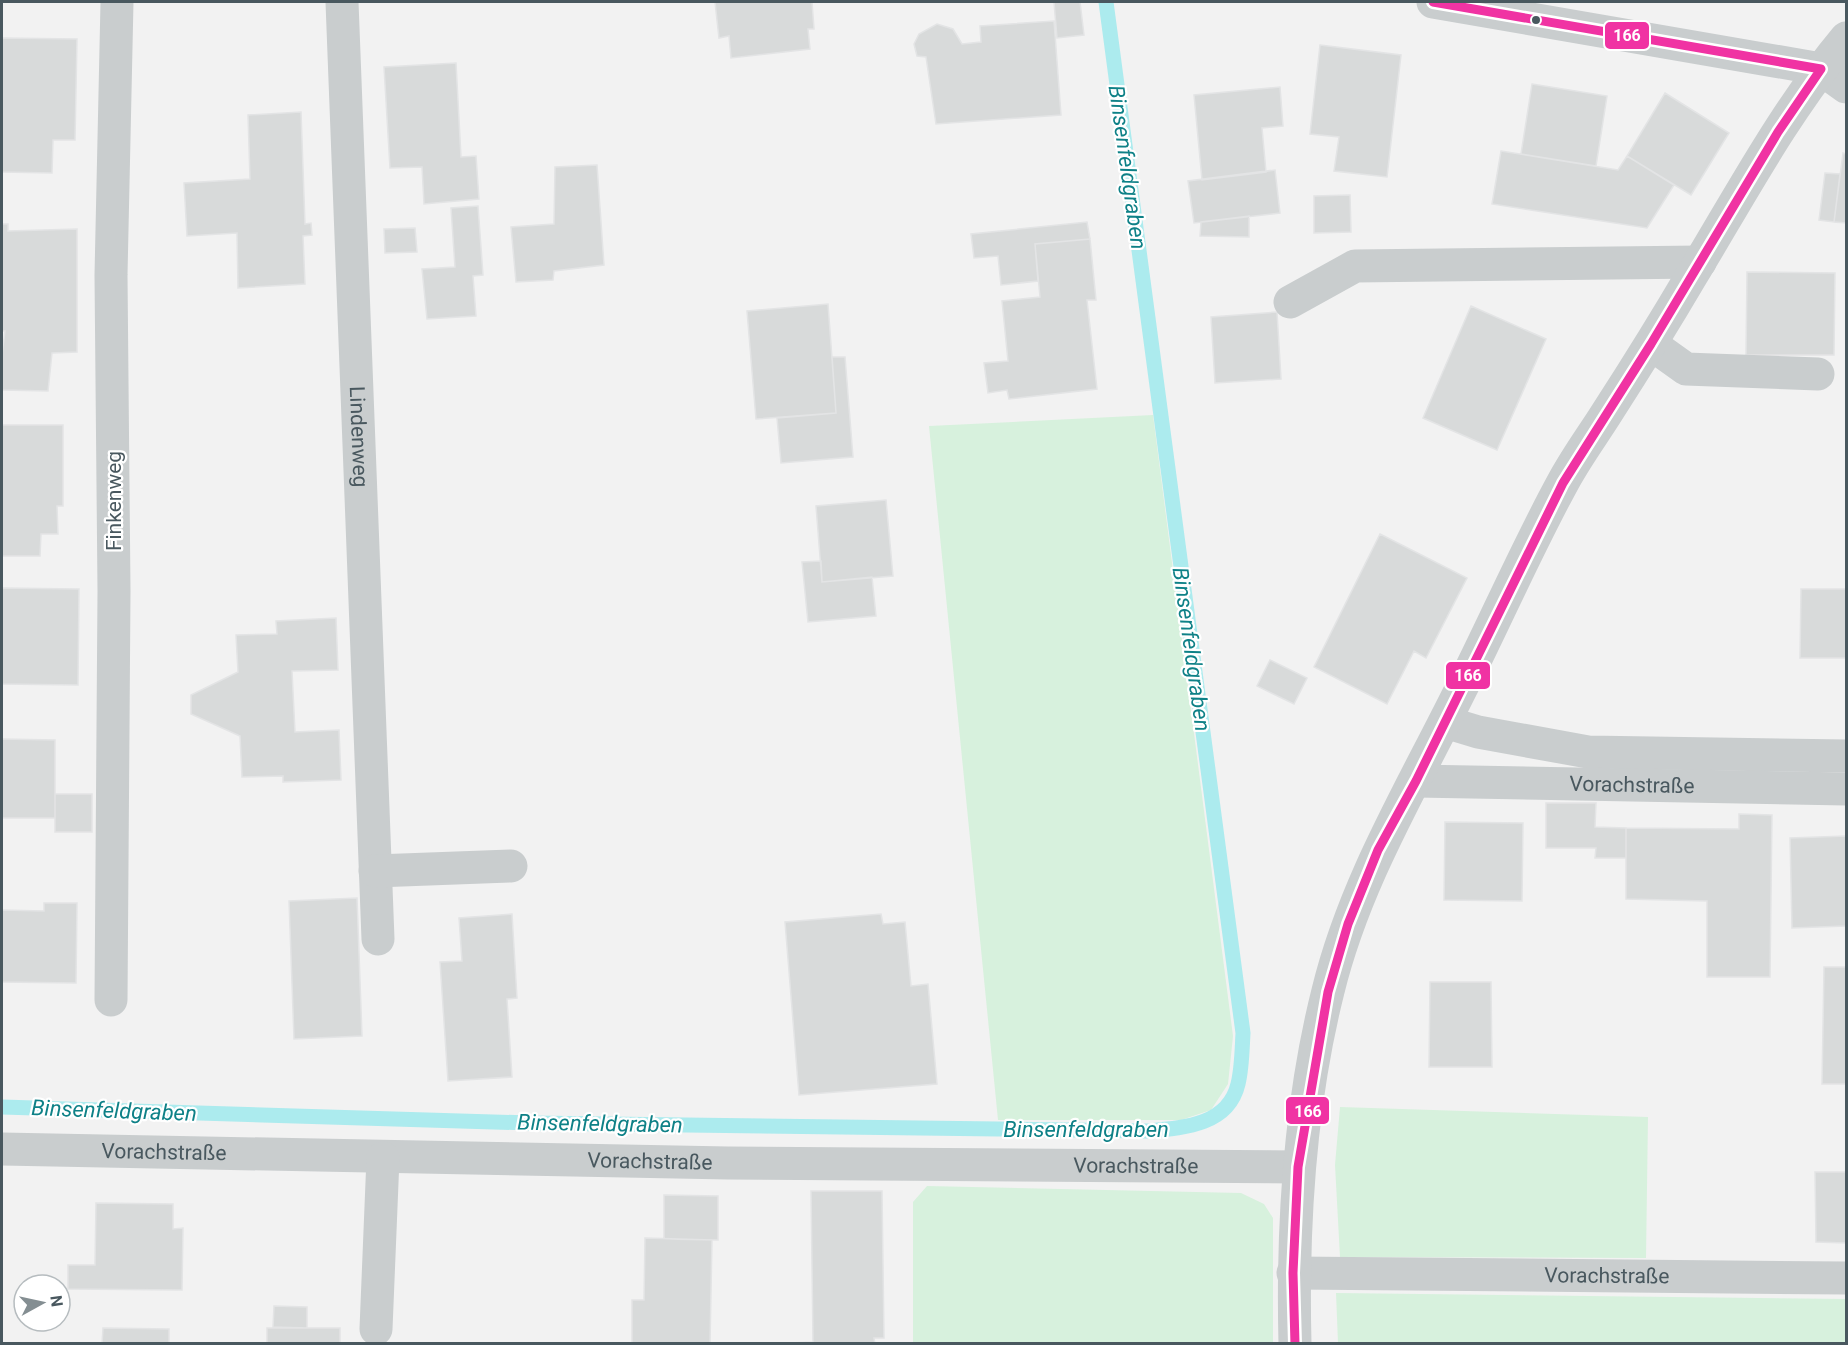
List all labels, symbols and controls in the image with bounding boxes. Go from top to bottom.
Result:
unlabelled marker [1530,14,1542,26]
line badge: 166 [1604,21,1650,50]
text: 166 [1613,26,1641,45]
water label: Binsenfeldgraben [1104,83,1151,251]
street label: Lindenweg [345,386,373,488]
street label: Finkenweg [102,451,126,551]
water label: Binsenfeldgraben [1168,565,1215,733]
line badge: 166 [1445,661,1491,690]
text: 166 [1454,666,1482,685]
street label: Vorachstraße [1569,772,1695,798]
water label: Binsenfeldgraben [31,1095,197,1126]
line badge: 166 [1285,1096,1330,1125]
text: 166 [1294,1102,1322,1121]
water label: Binsenfeldgraben [517,1110,683,1137]
water label: Binsenfeldgraben [1003,1117,1169,1142]
street label: Vorachstraße [101,1139,227,1165]
street label: Vorachstraße [587,1148,713,1175]
street label: Vorachstraße [1073,1153,1199,1178]
street label: Vorachstraße [1544,1263,1670,1288]
north arrow [12,1273,72,1333]
text: N [46,1294,67,1308]

